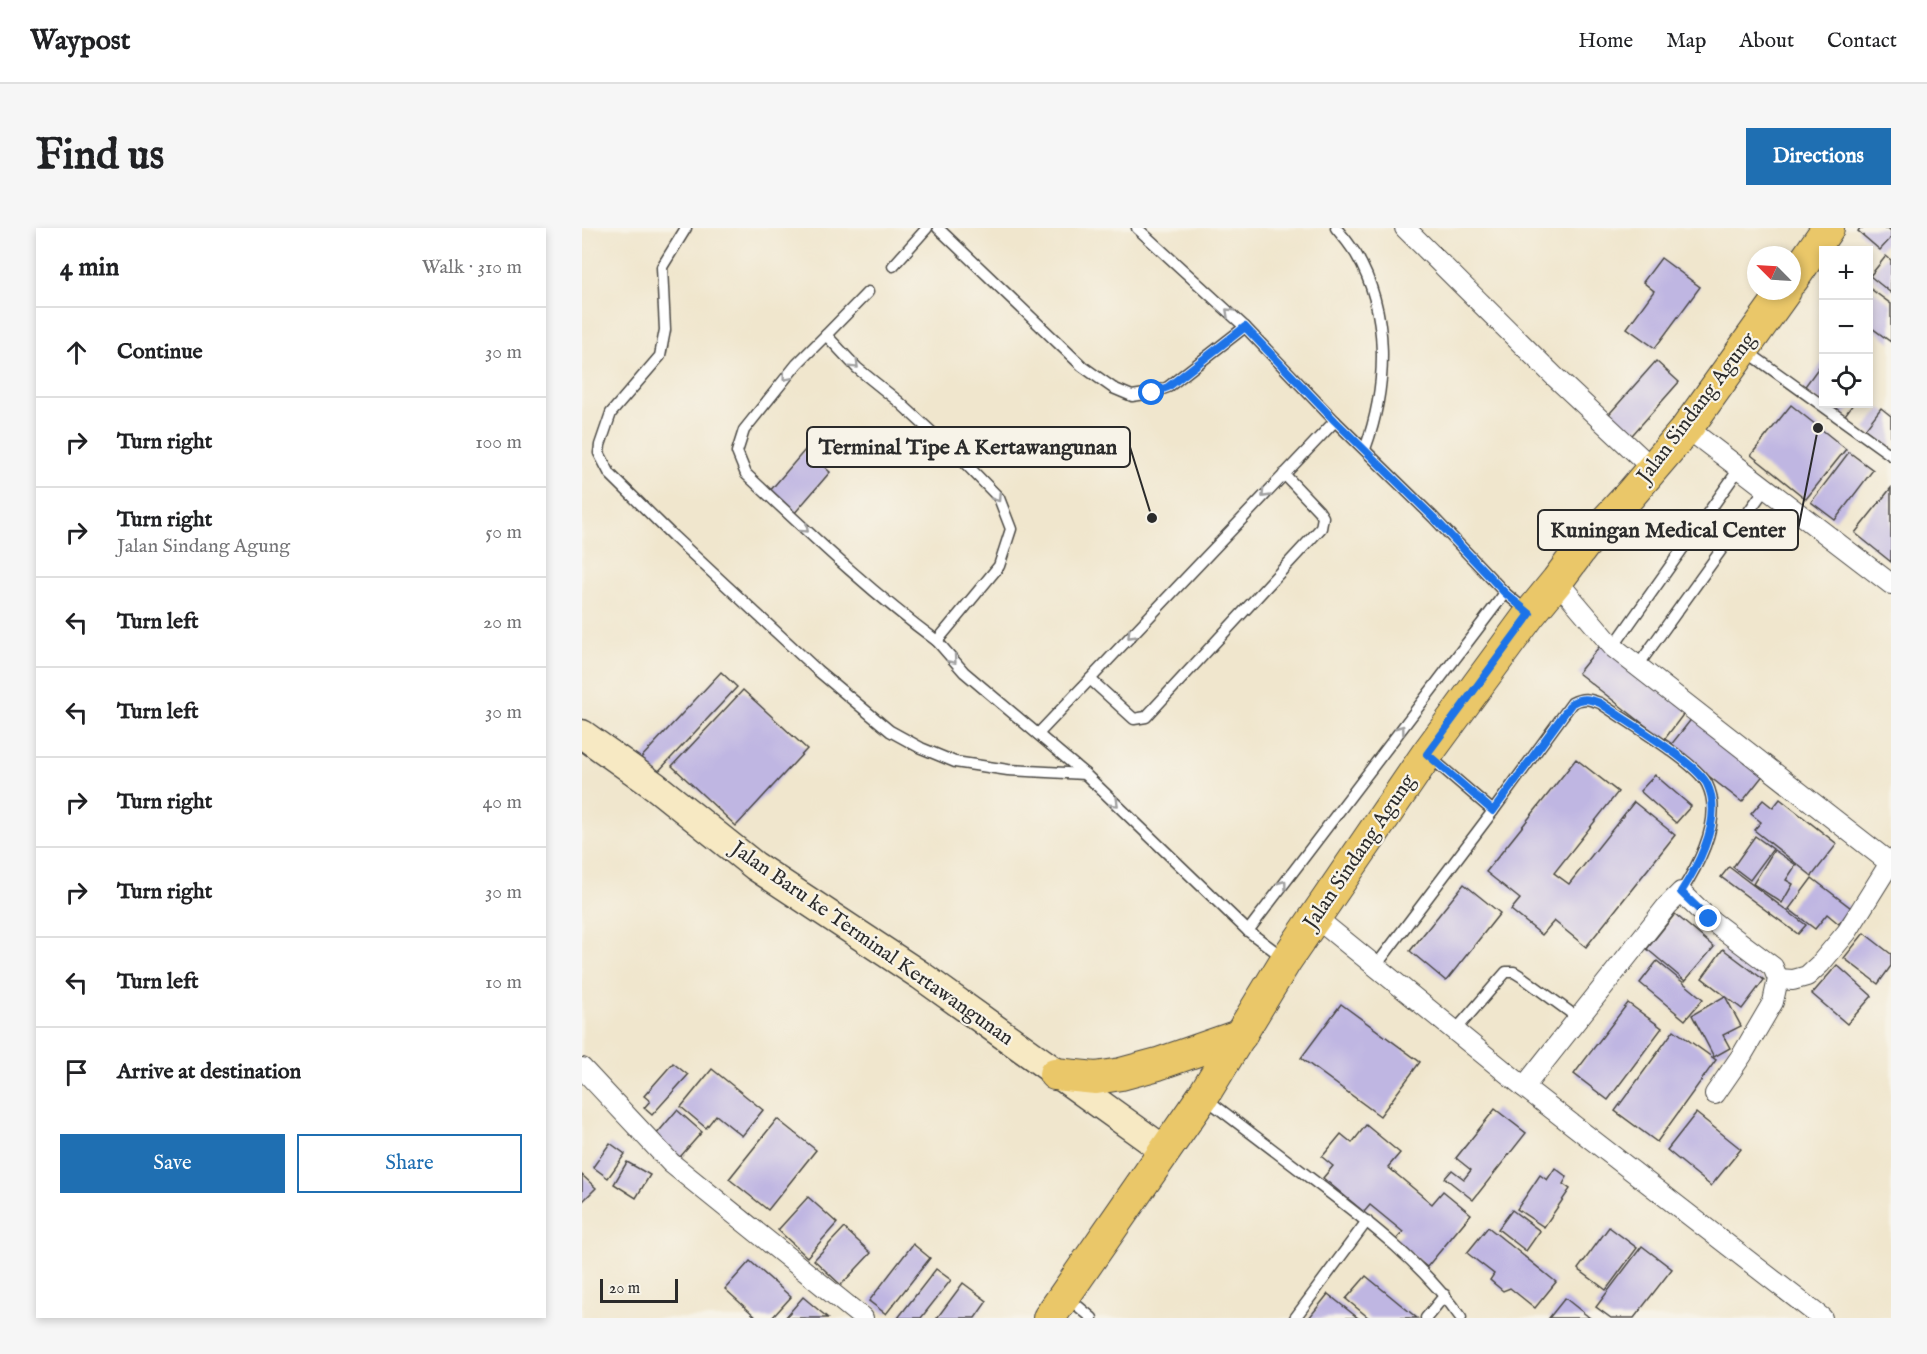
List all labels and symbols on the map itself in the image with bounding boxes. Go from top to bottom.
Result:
north arrow [1747,246,1801,300]
one-way arrow [1225,308,1236,319]
street label: Jalan Sindang Agung [1630,327,1763,490]
one-way arrow [847,357,858,368]
one-way arrow [782,370,793,381]
route start [1138,379,1164,405]
callout: Terminal Tipe A Kertawangunan [807,427,1130,467]
text: Terminal Tipe A Kertawangunan [818,434,1117,462]
one-way arrow [1262,487,1273,498]
one-way arrow [989,491,1000,502]
callout: Kuningan Medical Center [1538,510,1798,550]
text: Kuningan Medical Center [1550,517,1787,545]
one-way arrow [798,522,809,533]
one-way arrow [1127,629,1138,639]
one-way arrow [946,653,957,664]
one-way arrow [1394,725,1405,736]
street label: Jalan Sindang Agung [1297,769,1422,937]
one-way arrow [1108,795,1119,806]
street label: Jalan Baru ke Terminal Kertawangunan [724,835,1018,1052]
one-way arrow [1276,880,1287,891]
route end [1695,905,1721,931]
scale bar [600,1276,678,1304]

